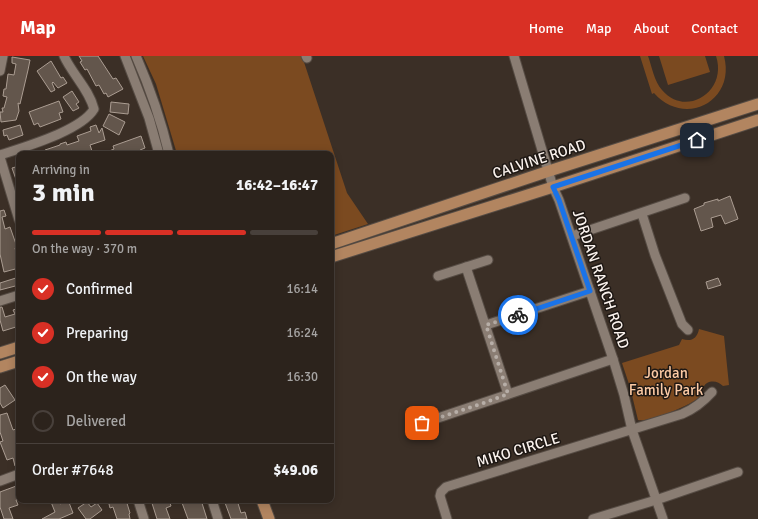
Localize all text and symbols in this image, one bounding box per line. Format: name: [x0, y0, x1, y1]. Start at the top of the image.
text: Map: [20, 16, 56, 40]
text: Home: [529, 20, 564, 37]
text: Map: [586, 20, 611, 37]
text: About: [633, 20, 669, 37]
text: Contact: [691, 20, 738, 37]
pin: [680, 123, 714, 157]
icon: home: [686, 129, 708, 151]
street label: CALVINE ROAD: [490, 135, 588, 183]
text: Arriving in: [32, 162, 90, 178]
text: 16:42–16:47: [236, 176, 318, 194]
text: 3 min: [32, 177, 95, 209]
street label: JORDAN RANCH ROAD: [569, 207, 633, 351]
text: On the way · 370 m: [32, 241, 137, 257]
icon: check: [32, 278, 54, 300]
text: Confirmed: [66, 280, 133, 298]
text: 16:14: [286, 281, 318, 297]
courier: [498, 295, 538, 335]
icon: bike: [507, 304, 529, 326]
icon: check: [32, 322, 54, 344]
text: Preparing: [66, 324, 129, 342]
text: 16:24: [286, 325, 318, 341]
park label: Jordan Family Park: [629, 364, 704, 399]
icon: check: [32, 366, 54, 388]
text: On the way: [66, 368, 137, 386]
text: 16:30: [286, 369, 318, 385]
pin: [405, 406, 439, 440]
text: Delivered: [66, 412, 126, 430]
icon: bag: [411, 412, 433, 434]
street label: MIKO CIRCLE: [474, 429, 562, 471]
text: Order #7648: [32, 461, 114, 479]
text: $49.06: [273, 461, 318, 479]

